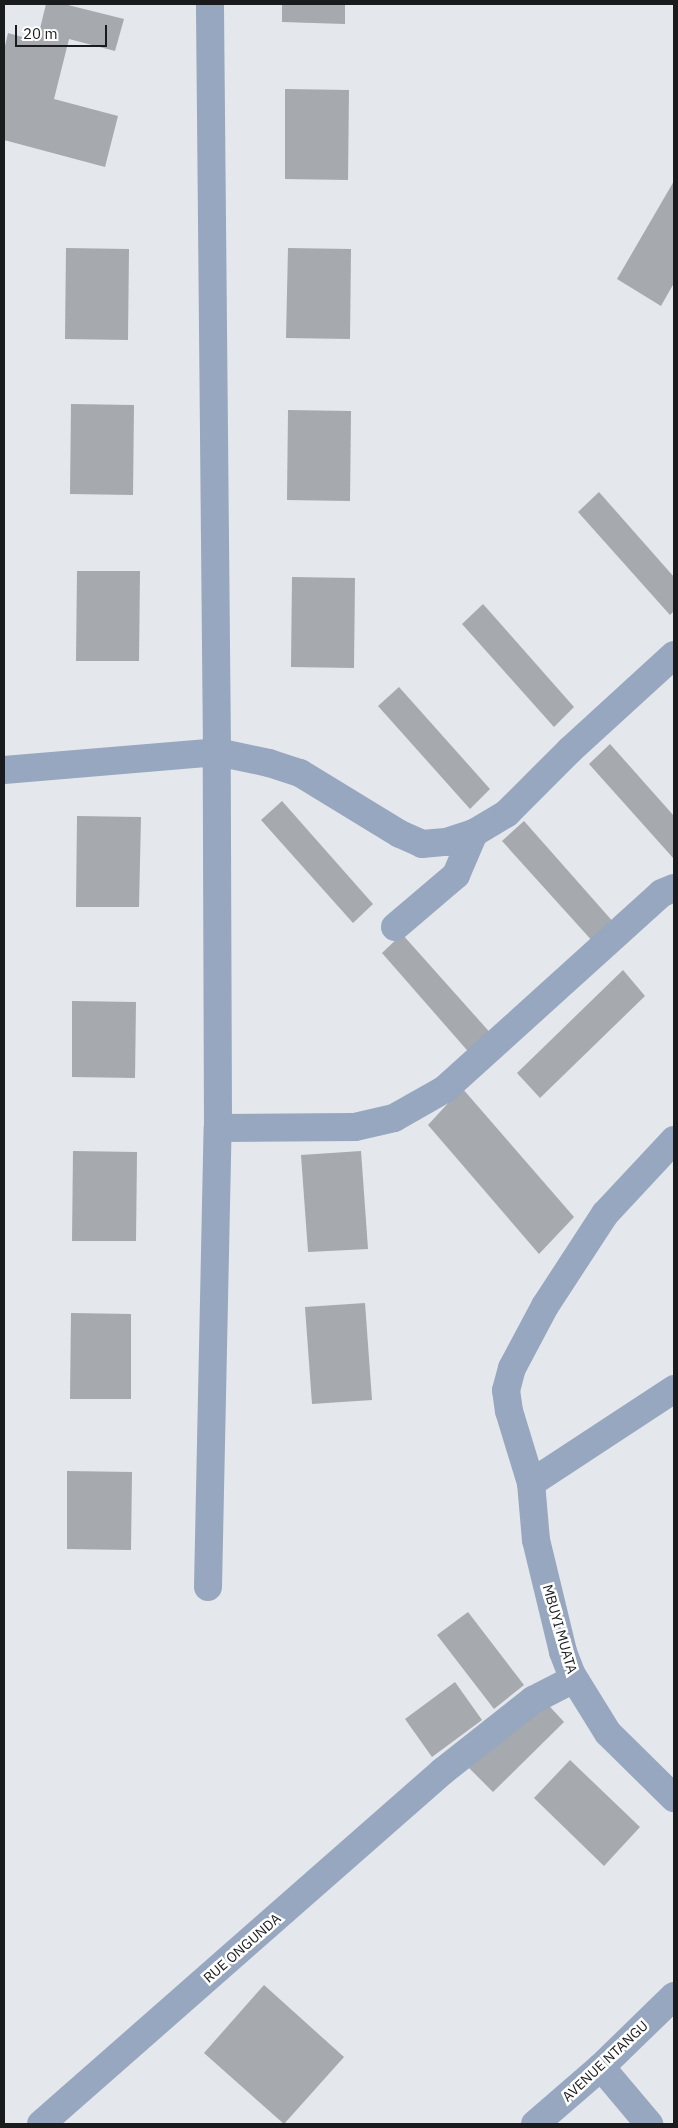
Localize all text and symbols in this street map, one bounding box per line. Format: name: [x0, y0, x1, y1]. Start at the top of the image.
scale bar: [18, 15, 110, 47]
text: 20 m: [23, 24, 58, 43]
street label: MBUYI MUATA: [539, 1582, 581, 1676]
street label: RUE ONGUNDA: [200, 1910, 284, 1986]
street label: AVENUE NTANGU: [559, 2017, 651, 2105]

